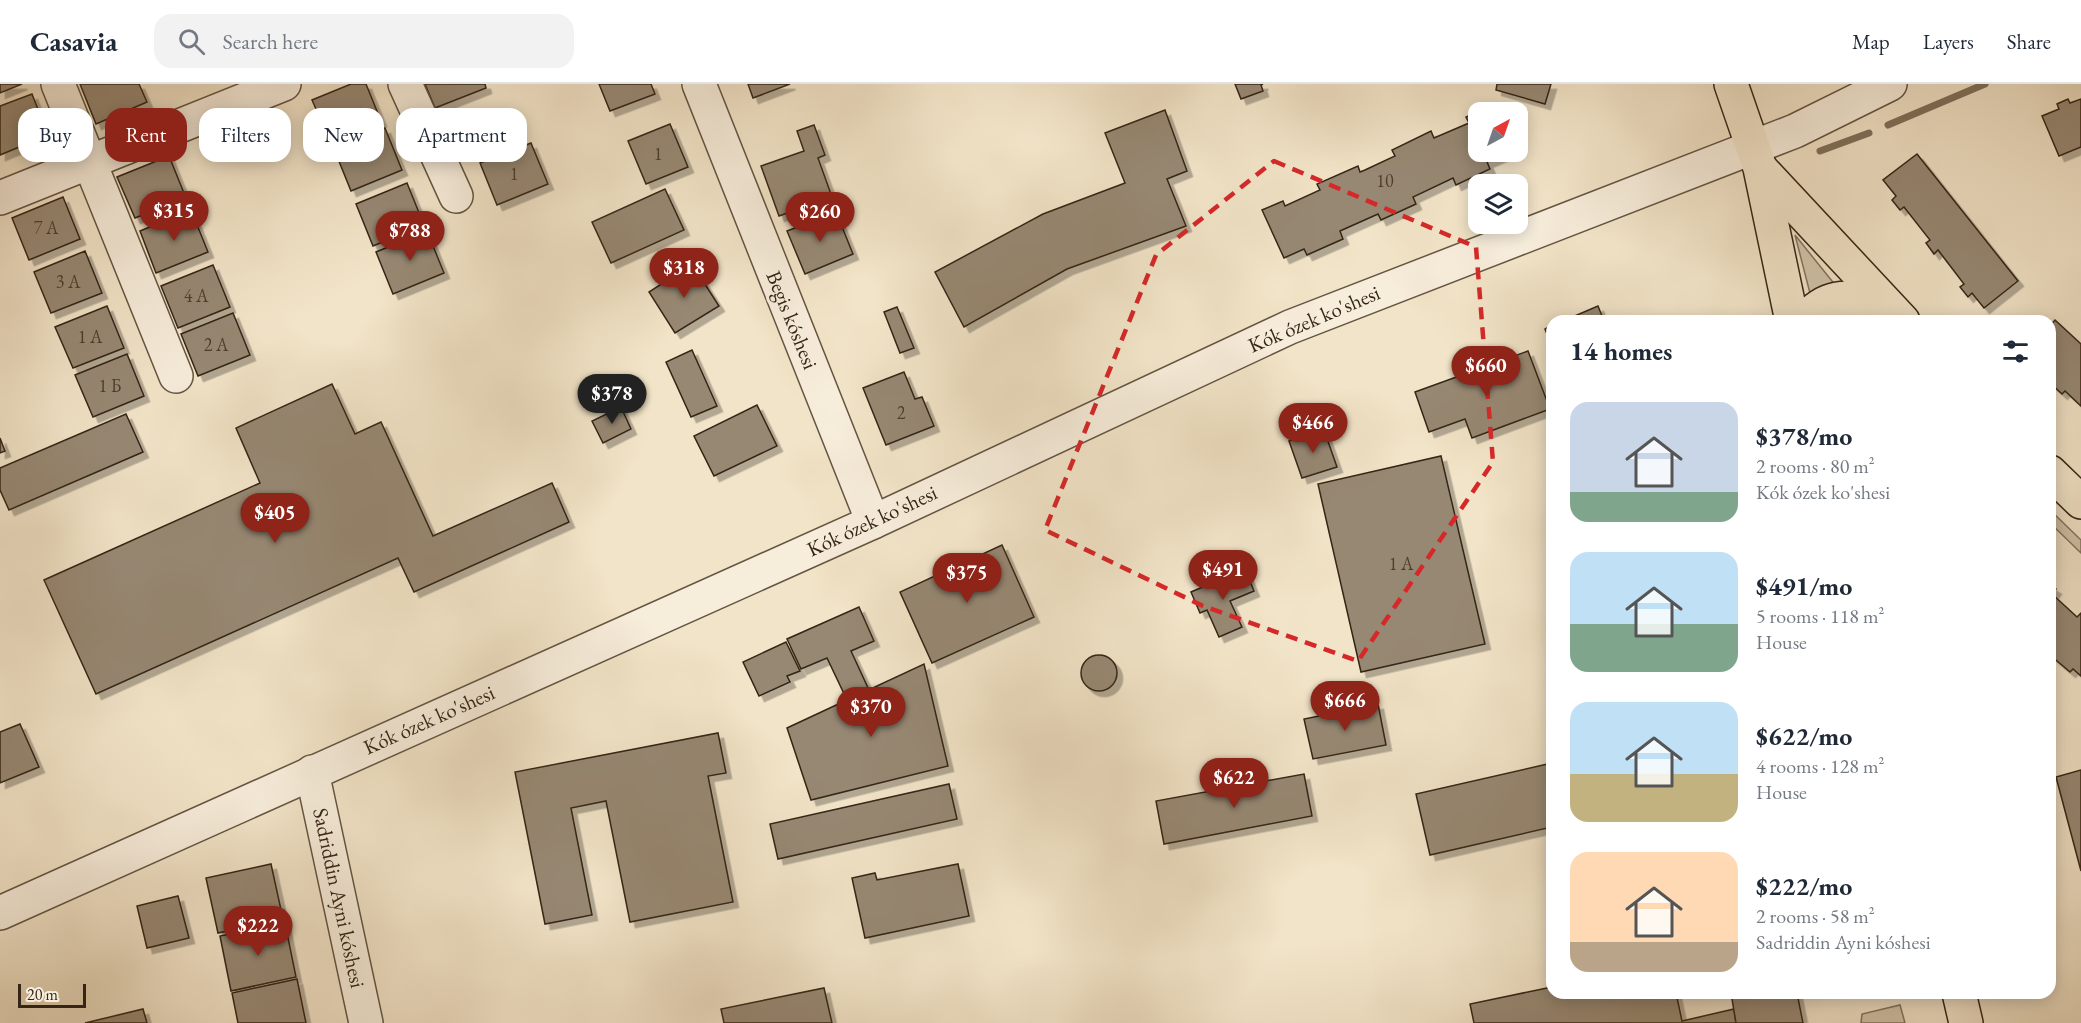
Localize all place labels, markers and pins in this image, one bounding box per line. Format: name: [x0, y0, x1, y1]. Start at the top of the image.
pin: $315: [138, 191, 210, 242]
pin: $260: [784, 192, 856, 243]
pin: $788: [374, 211, 446, 262]
pin: $318: [648, 248, 720, 299]
pin: $660: [1450, 346, 1522, 397]
pin: $378: [576, 374, 648, 425]
pin: $466: [1277, 403, 1349, 454]
pin: $405: [239, 493, 311, 544]
pin: $491: [1187, 550, 1259, 601]
pin: $375: [931, 553, 1003, 604]
pin: $666: [1309, 681, 1381, 732]
pin: $370: [835, 687, 907, 738]
pin: $622: [1198, 758, 1270, 809]
pin: $222: [222, 906, 294, 957]

